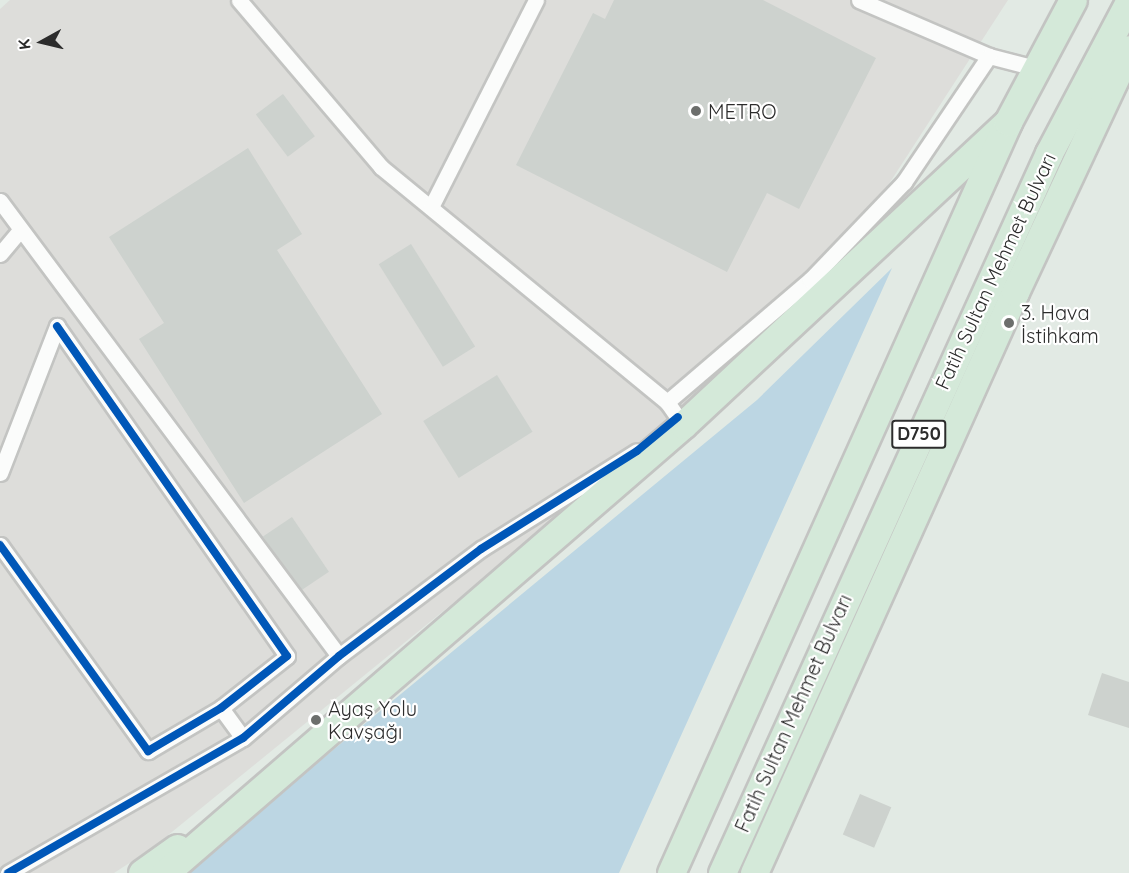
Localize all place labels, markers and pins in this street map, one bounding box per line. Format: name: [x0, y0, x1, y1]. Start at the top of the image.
place label: METRO: [708, 99, 776, 123]
marker: METRO: [689, 104, 703, 118]
place label: 3. Hava İstihkam: [1021, 300, 1099, 347]
marker: 3. Hava İstihkam: [1002, 316, 1016, 330]
place label: Ayaş Yolu Kavşağı: [328, 696, 417, 743]
marker: Ayaş Yolu Kavşağı: [309, 713, 323, 727]

